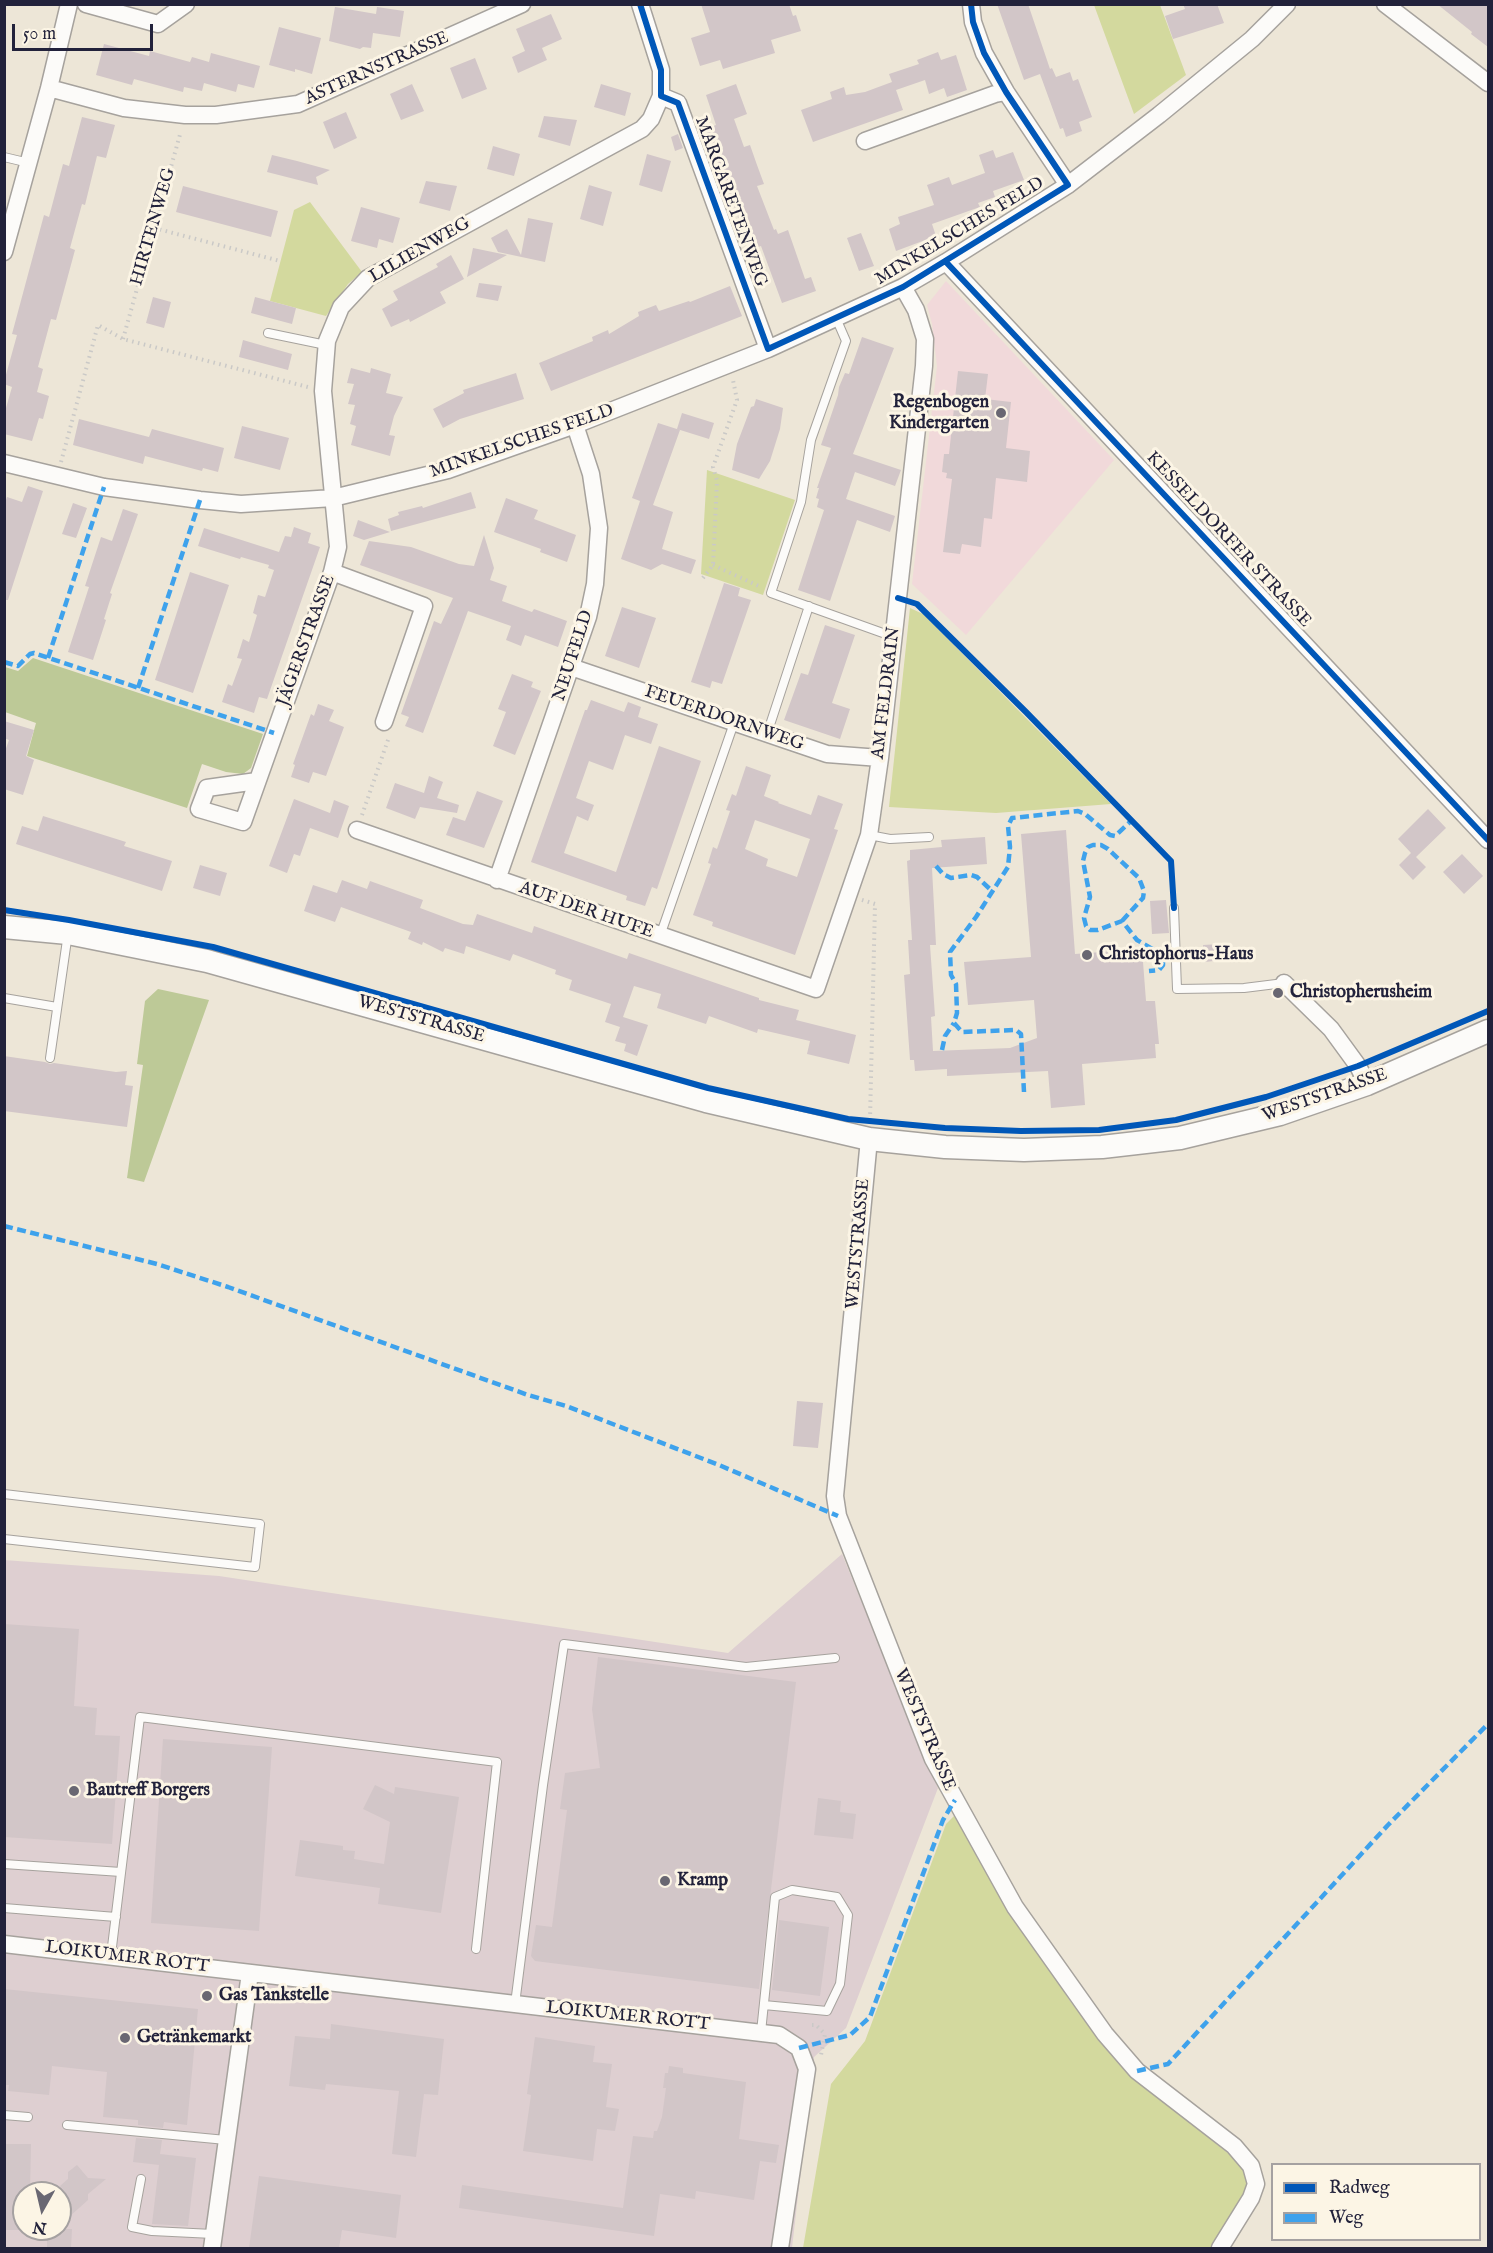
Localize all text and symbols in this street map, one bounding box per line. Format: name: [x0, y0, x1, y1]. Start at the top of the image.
scale bar: [15, 12, 156, 50]
text: 50 m: [23, 23, 56, 46]
street label: ASTERNSTRASSE: [302, 28, 452, 110]
street label: MARGARETENWEG: [689, 114, 771, 290]
street label: HIRTENWEG: [127, 166, 181, 288]
street label: MINKELSCHES FELD: [872, 173, 1048, 291]
street label: LILIENWEG: [366, 213, 474, 289]
place label: Regenbogen Kindergarten: [889, 392, 989, 434]
street label: MINKELSCHES FELD: [427, 400, 617, 484]
marker: Regenbogen Kindergarten: [994, 406, 1008, 420]
street label: KESSELDORFER STRASSE: [1141, 448, 1315, 632]
street label: JÄGERSTRASSE: [273, 572, 341, 710]
street label: NEUFELD: [549, 608, 599, 704]
street label: AM FELDRAIN: [868, 626, 906, 760]
street label: FEUERDORNWEG: [641, 682, 807, 756]
street label: AUF DER HUFE: [516, 878, 656, 944]
place label: Christophorus-Haus: [1099, 944, 1253, 966]
marker: Christophorus-Haus: [1080, 948, 1094, 962]
place label: Christopherusheim: [1290, 982, 1432, 1004]
marker: Christopherusheim: [1271, 986, 1285, 1000]
street label: WESTSTRASSE: [355, 992, 487, 1048]
street label: WESTSTRASSE: [1260, 1064, 1390, 1128]
street label: WESTSTRASSE: [843, 1178, 875, 1310]
street label: WESTSTRASSE: [888, 1665, 960, 1795]
place label: Bautreff Borgers: [86, 1780, 210, 1802]
marker: Bautreff Borgers: [67, 1784, 81, 1798]
place label: Kramp: [677, 1870, 728, 1892]
marker: Kramp: [658, 1874, 672, 1888]
street label: LOIKUMER ROTT: [44, 1937, 210, 1979]
place label: Gas Tankstelle: [219, 1985, 329, 2007]
marker: Gas Tankstelle: [200, 1989, 214, 2003]
street label: LOIKUMER ROTT: [545, 1998, 711, 2036]
place label: Getränkemarkt: [137, 2027, 252, 2049]
marker: Getränkemarkt: [118, 2031, 132, 2045]
legend: [1271, 2163, 1481, 2241]
text: Radweg: [1329, 2177, 1390, 2200]
north arrow: [12, 2181, 72, 2241]
text: Weg: [1329, 2207, 1363, 2230]
text: N: [32, 2216, 48, 2238]

